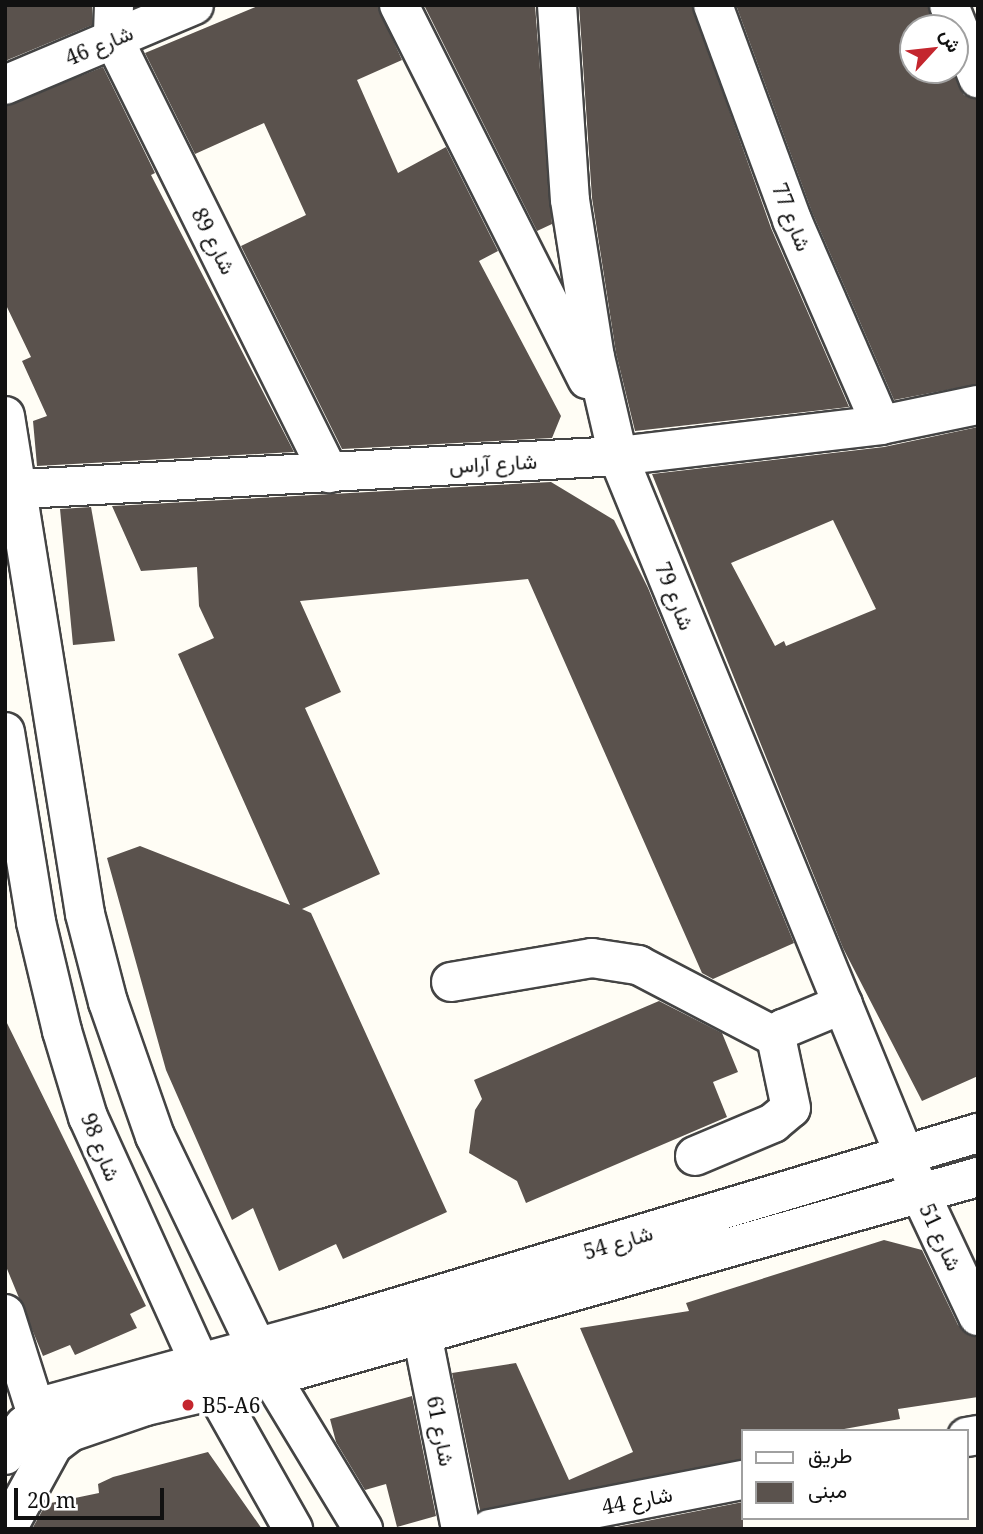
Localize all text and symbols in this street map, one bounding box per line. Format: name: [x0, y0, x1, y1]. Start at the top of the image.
north arrow: [899, 14, 969, 84]
street label: شارع 46: [61, 19, 137, 71]
text: ش: [934, 24, 968, 56]
street label: شارع 77: [767, 179, 817, 255]
street label: شارع 89: [187, 204, 241, 278]
street label: شارع آراس: [448, 448, 538, 478]
street label: شارع 79: [650, 558, 700, 634]
street label: شارع 98: [76, 1109, 126, 1185]
street label: شارع 51: [915, 1199, 967, 1275]
street label: شارع 54: [580, 1220, 656, 1264]
place label: B5-A6: [202, 1392, 261, 1418]
street label: شارع 61: [422, 1394, 460, 1468]
marker: B5-A6: [180, 1397, 196, 1413]
legend: [741, 1429, 969, 1520]
text: طريق: [808, 1441, 853, 1469]
scale bar: [18, 1474, 168, 1518]
text: مبنى: [808, 1476, 847, 1504]
street label: شارع 44: [600, 1481, 674, 1519]
text: 20 m: [27, 1486, 76, 1514]

